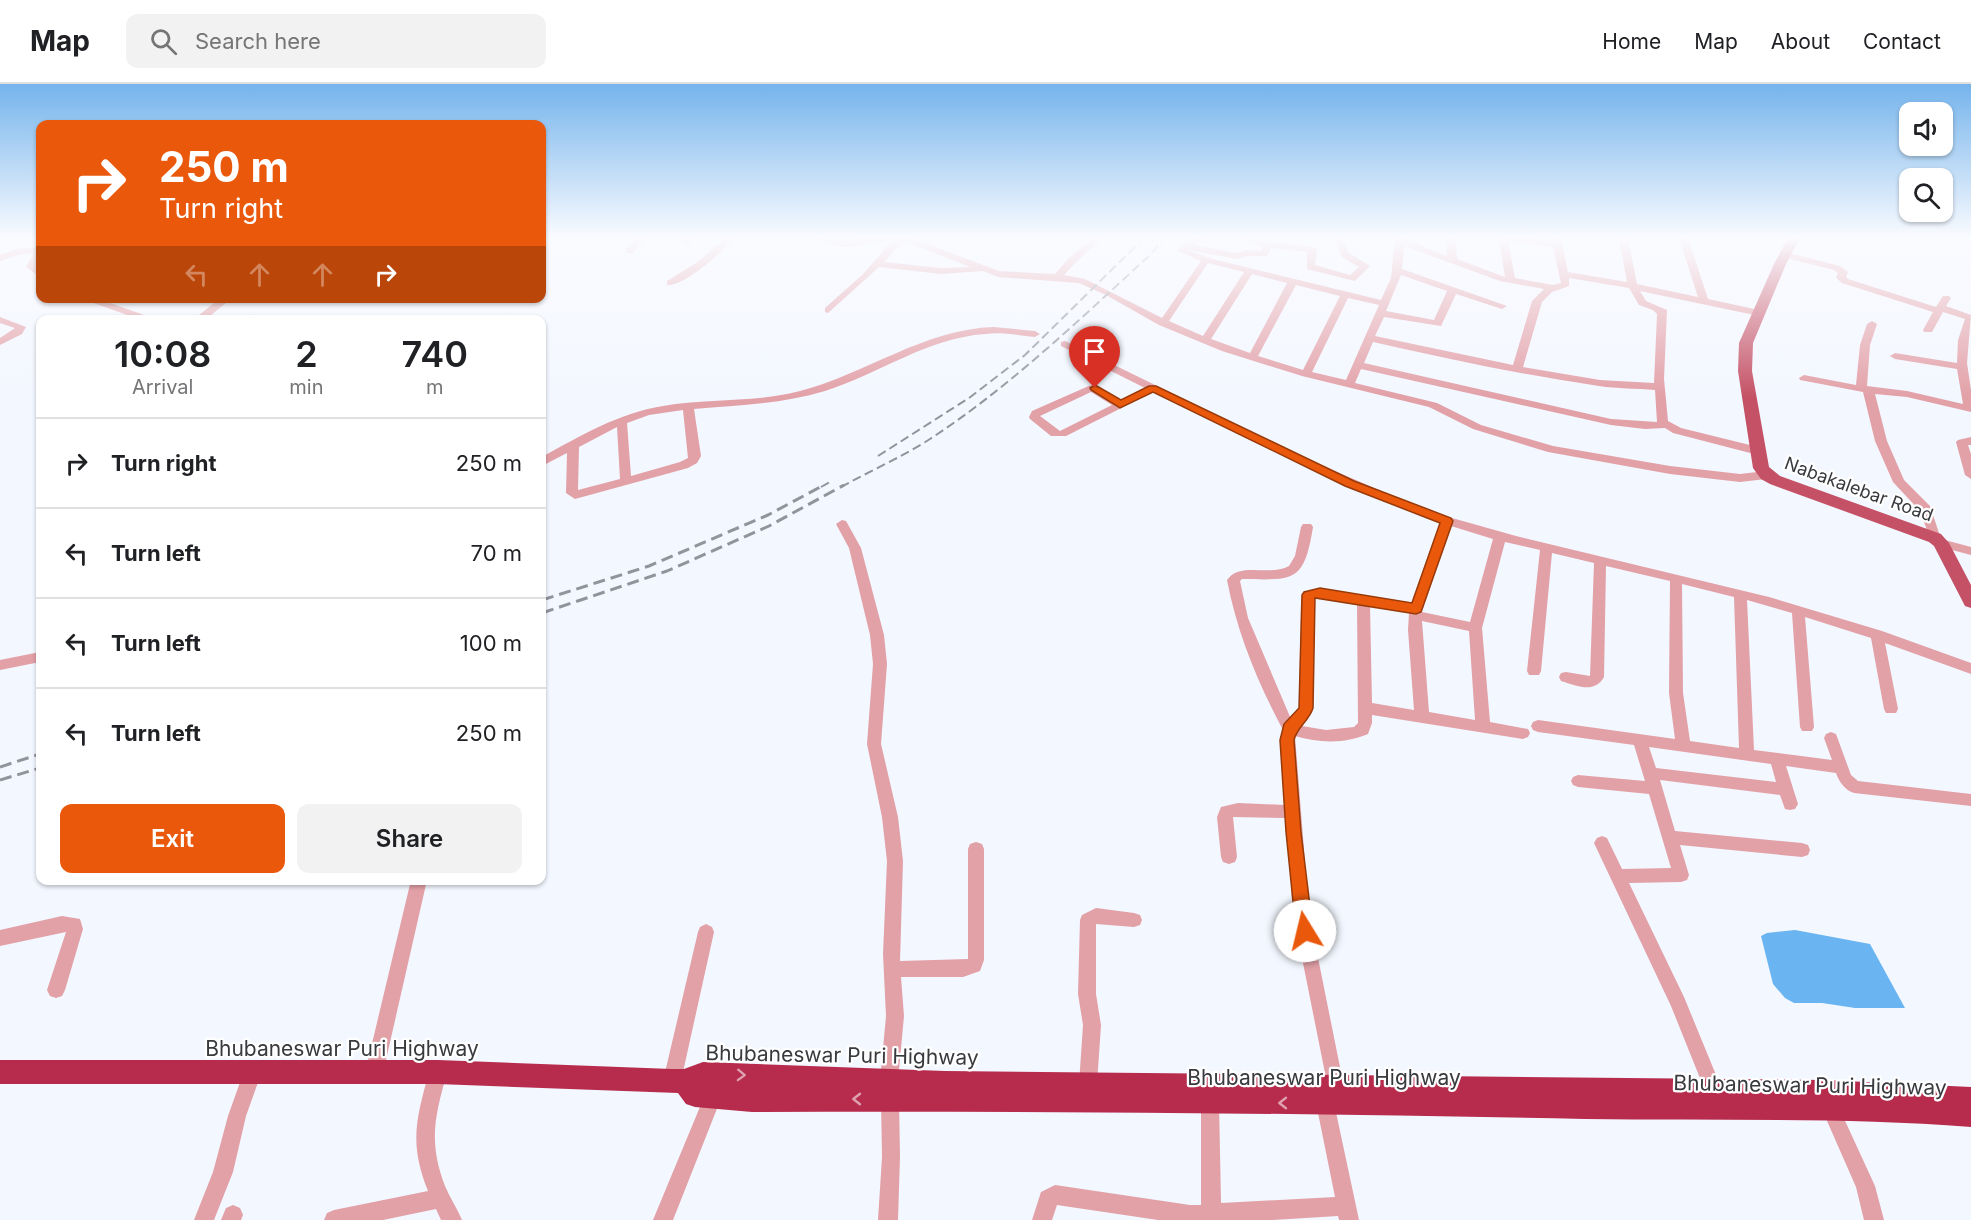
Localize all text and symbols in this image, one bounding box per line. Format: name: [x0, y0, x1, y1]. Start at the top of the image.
search box: [126, 14, 546, 68]
text: Map: [30, 24, 90, 58]
icon: search: [147, 25, 180, 58]
text: Search here: [195, 28, 321, 54]
text: Home: [1602, 29, 1661, 54]
text: Map: [1694, 29, 1738, 54]
text: About: [1771, 29, 1830, 54]
text: Contact: [1863, 29, 1941, 54]
map controls: [1899, 102, 1953, 222]
button: sound: [1899, 102, 1953, 156]
text: 250 m: [159, 141, 289, 192]
icon: right: [60, 144, 138, 222]
button: search: [1899, 168, 1953, 222]
text: Turn right: [159, 192, 283, 225]
icon: left: [180, 258, 213, 291]
icon: ahead: [243, 258, 276, 291]
icon: ahead: [306, 258, 339, 291]
icon: right: [369, 258, 402, 291]
pin: [1069, 326, 1120, 388]
text: 10:08: [114, 332, 211, 376]
text: 2: [295, 332, 318, 376]
text: 740: [402, 332, 468, 376]
icon: arrive: [1078, 335, 1111, 368]
text: Arrival: [132, 375, 193, 399]
text: min: [289, 375, 324, 399]
text: m: [426, 375, 444, 399]
icon: right: [60, 447, 93, 480]
text: Turn right: [111, 450, 217, 476]
text: 250 m: [456, 450, 522, 476]
street label: Nabakalebar Road: [1782, 452, 1936, 526]
icon: left: [60, 537, 93, 570]
text: Turn left: [111, 540, 201, 566]
text: 70 m: [471, 540, 522, 566]
icon: left: [60, 627, 93, 660]
text: Turn left: [111, 630, 201, 656]
text: 100 m: [460, 630, 522, 656]
icon: left: [60, 717, 93, 750]
text: Turn left: [111, 720, 201, 746]
text: 250 m: [456, 720, 522, 746]
button: Exit: [60, 804, 285, 873]
button: Share: [297, 804, 522, 873]
position arrow: [1273, 899, 1337, 963]
street label: Bhubaneswar Puri Highway: [205, 1036, 479, 1061]
street label: Bhubaneswar Puri Highway: [705, 1040, 979, 1070]
street label: Bhubaneswar Puri Highway: [1187, 1065, 1461, 1090]
one-way arrow: [737, 1069, 746, 1081]
street label: Bhubaneswar Puri Highway: [1673, 1070, 1947, 1100]
one-way arrow: [852, 1093, 861, 1105]
one-way arrow: [1278, 1097, 1287, 1109]

